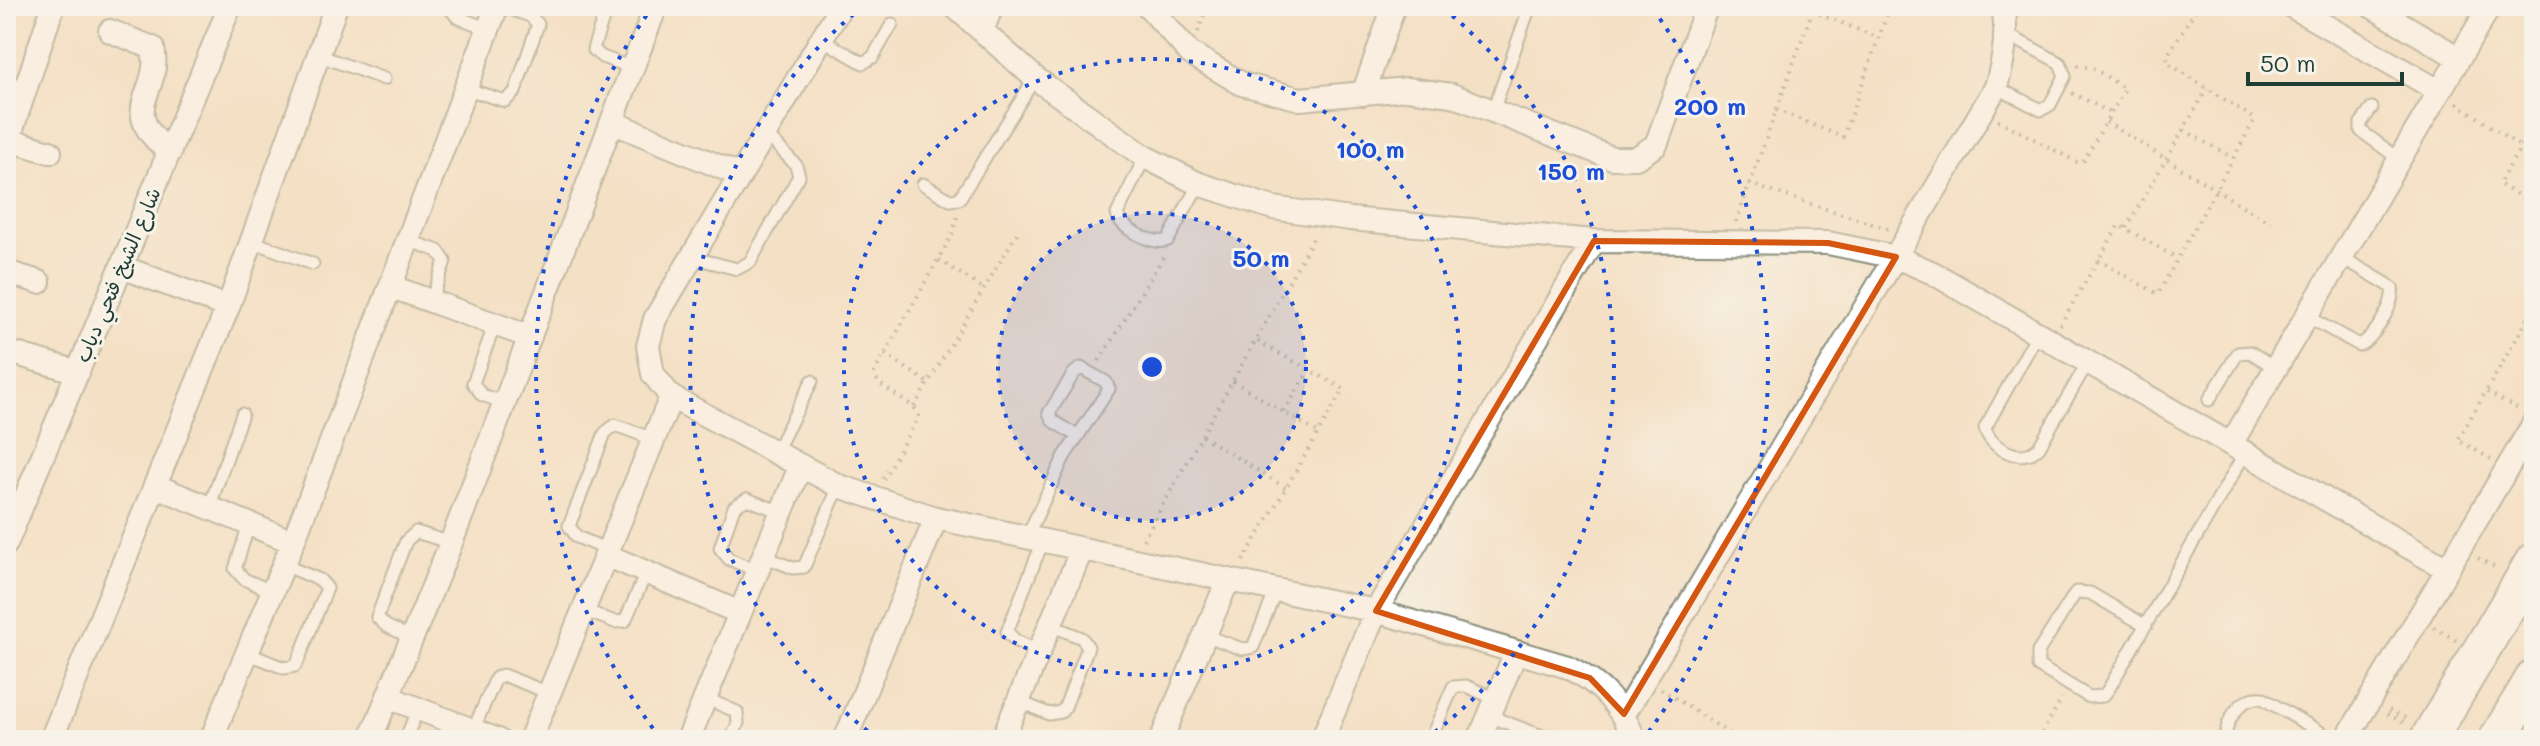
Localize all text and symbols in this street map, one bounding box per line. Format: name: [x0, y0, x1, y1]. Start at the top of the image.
scale bar: [2248, 36, 2402, 86]
text: 50 m: [2260, 47, 2316, 78]
text: 200 m: [1674, 90, 1746, 121]
text: 100 m: [1335, 133, 1405, 164]
text: 150 m: [1537, 155, 1605, 186]
street label: شارع الشيخ فتحي دياب: [68, 183, 171, 368]
text: 50 m: [1232, 242, 1290, 273]
centre of rings: [1138, 353, 1166, 381]

